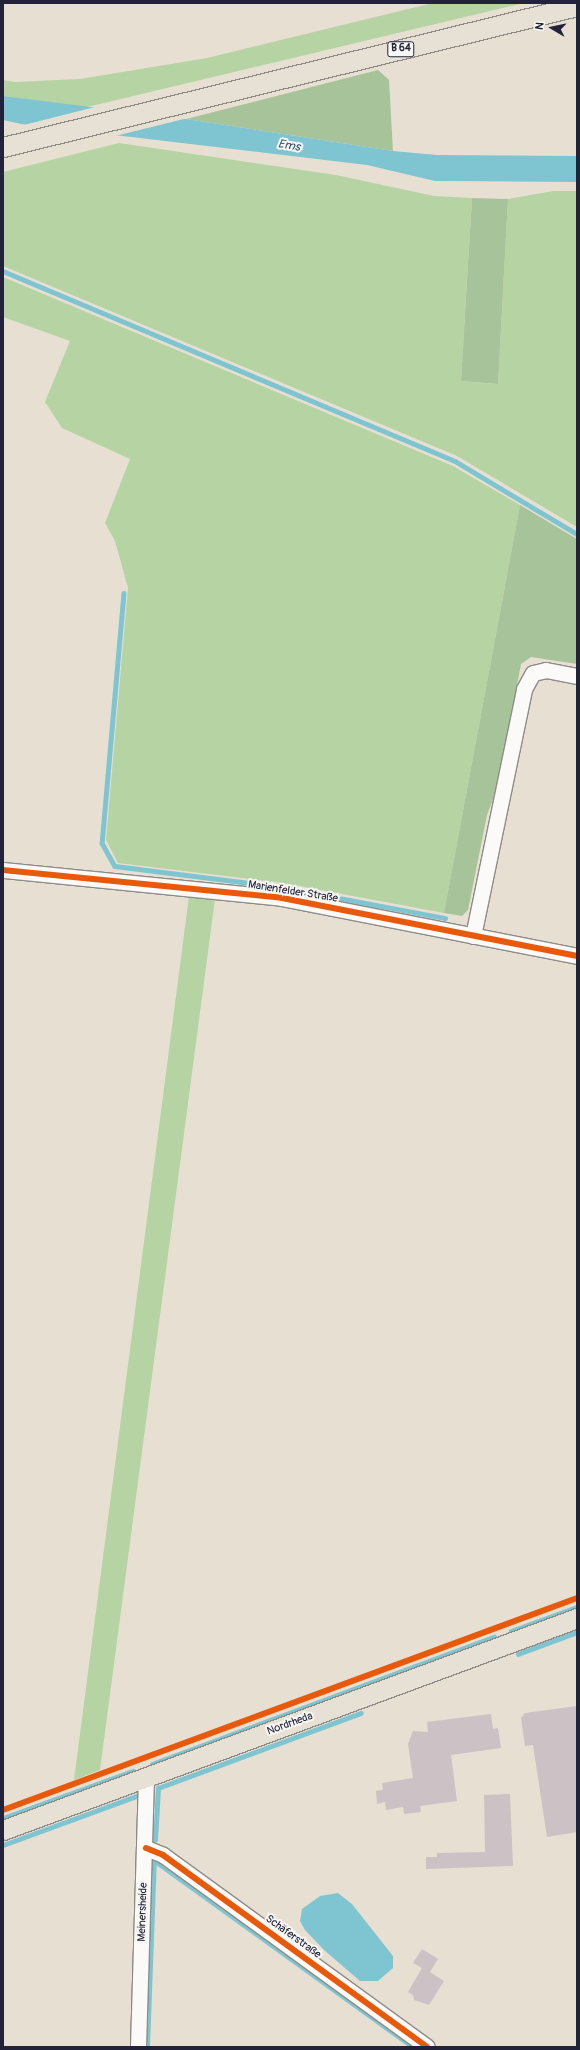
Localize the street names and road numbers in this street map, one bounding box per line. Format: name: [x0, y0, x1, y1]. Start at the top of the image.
road number: B 64: [387, 41, 415, 57]
street label: Marienfelder Straße: [247, 878, 339, 906]
street label: Nordrheda: [265, 1710, 315, 1738]
street label: Meinersheide: [135, 1882, 151, 1942]
street label: Schäferstraße: [263, 1912, 323, 1962]

